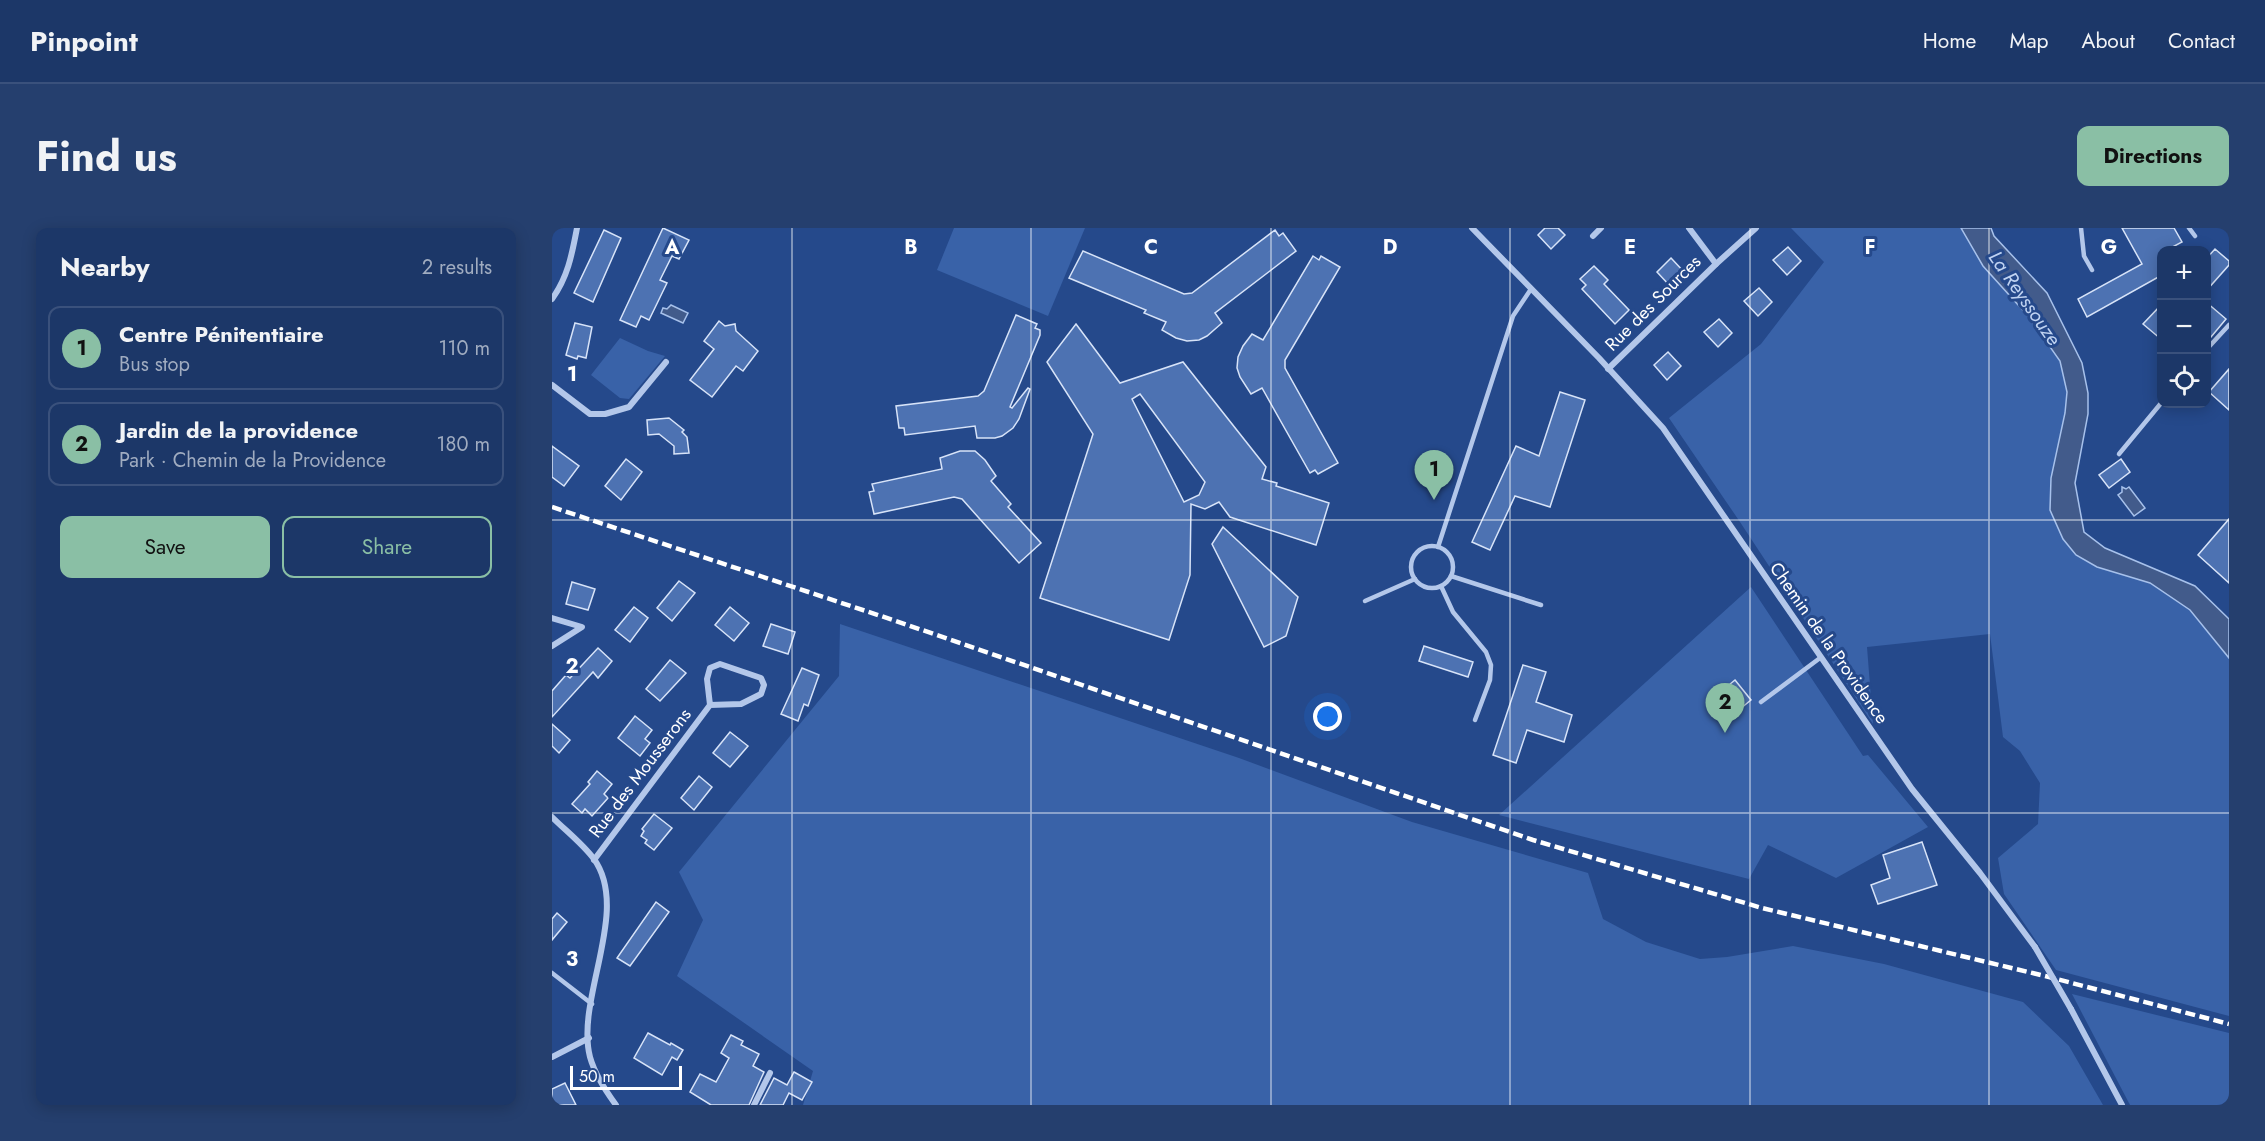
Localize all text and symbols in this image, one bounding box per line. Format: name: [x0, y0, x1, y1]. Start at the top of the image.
text: Pinpoint: [30, 21, 138, 62]
text: Home: [1923, 26, 1976, 56]
text: Map: [2009, 26, 2049, 56]
text: About: [2082, 26, 2135, 56]
text: Contact: [2168, 26, 2235, 56]
text: Find us: [36, 126, 177, 187]
button: Directions: [2077, 126, 2229, 186]
text: A: [664, 233, 680, 262]
text: B: [904, 233, 918, 262]
text: C: [1144, 233, 1158, 262]
text: D: [1383, 233, 1397, 262]
text: E: [1624, 233, 1636, 262]
text: F: [1864, 233, 1876, 262]
text: G: [2101, 233, 2117, 262]
water label: La Reyssouze: [1981, 245, 2068, 352]
map controls: [2157, 246, 2211, 408]
button: +: [2157, 246, 2211, 300]
text: Nearby: [60, 248, 149, 286]
street label: Rue des Sources: [1599, 249, 1707, 357]
text: 2 results: [422, 253, 492, 282]
button: −: [2157, 300, 2211, 354]
text: Centre Pénitentiaire: [119, 318, 324, 350]
text: 1: [76, 334, 87, 363]
text: 110 m: [438, 334, 490, 363]
text: Bus stop: [119, 350, 190, 379]
button: locate: [2157, 354, 2211, 408]
text: 1: [567, 360, 577, 389]
text: Jardin de la providence: [119, 414, 358, 446]
text: 2: [75, 430, 88, 459]
text: 180 m: [436, 430, 490, 459]
text: Park · Chemin de la Providence: [119, 446, 386, 475]
pin: 1: [1414, 450, 1454, 500]
button: Save: [60, 516, 270, 578]
button: Share: [282, 516, 492, 578]
street label: Chemin de la Providence: [1763, 557, 1895, 729]
text: 2: [565, 652, 579, 681]
pin: 2: [1706, 684, 1744, 733]
your location: [1313, 702, 1342, 731]
street label: Rue des Mousserons: [583, 703, 697, 843]
text: 3: [566, 945, 578, 974]
scale bar: [570, 1063, 682, 1090]
text: 50 m: [579, 1065, 615, 1088]

